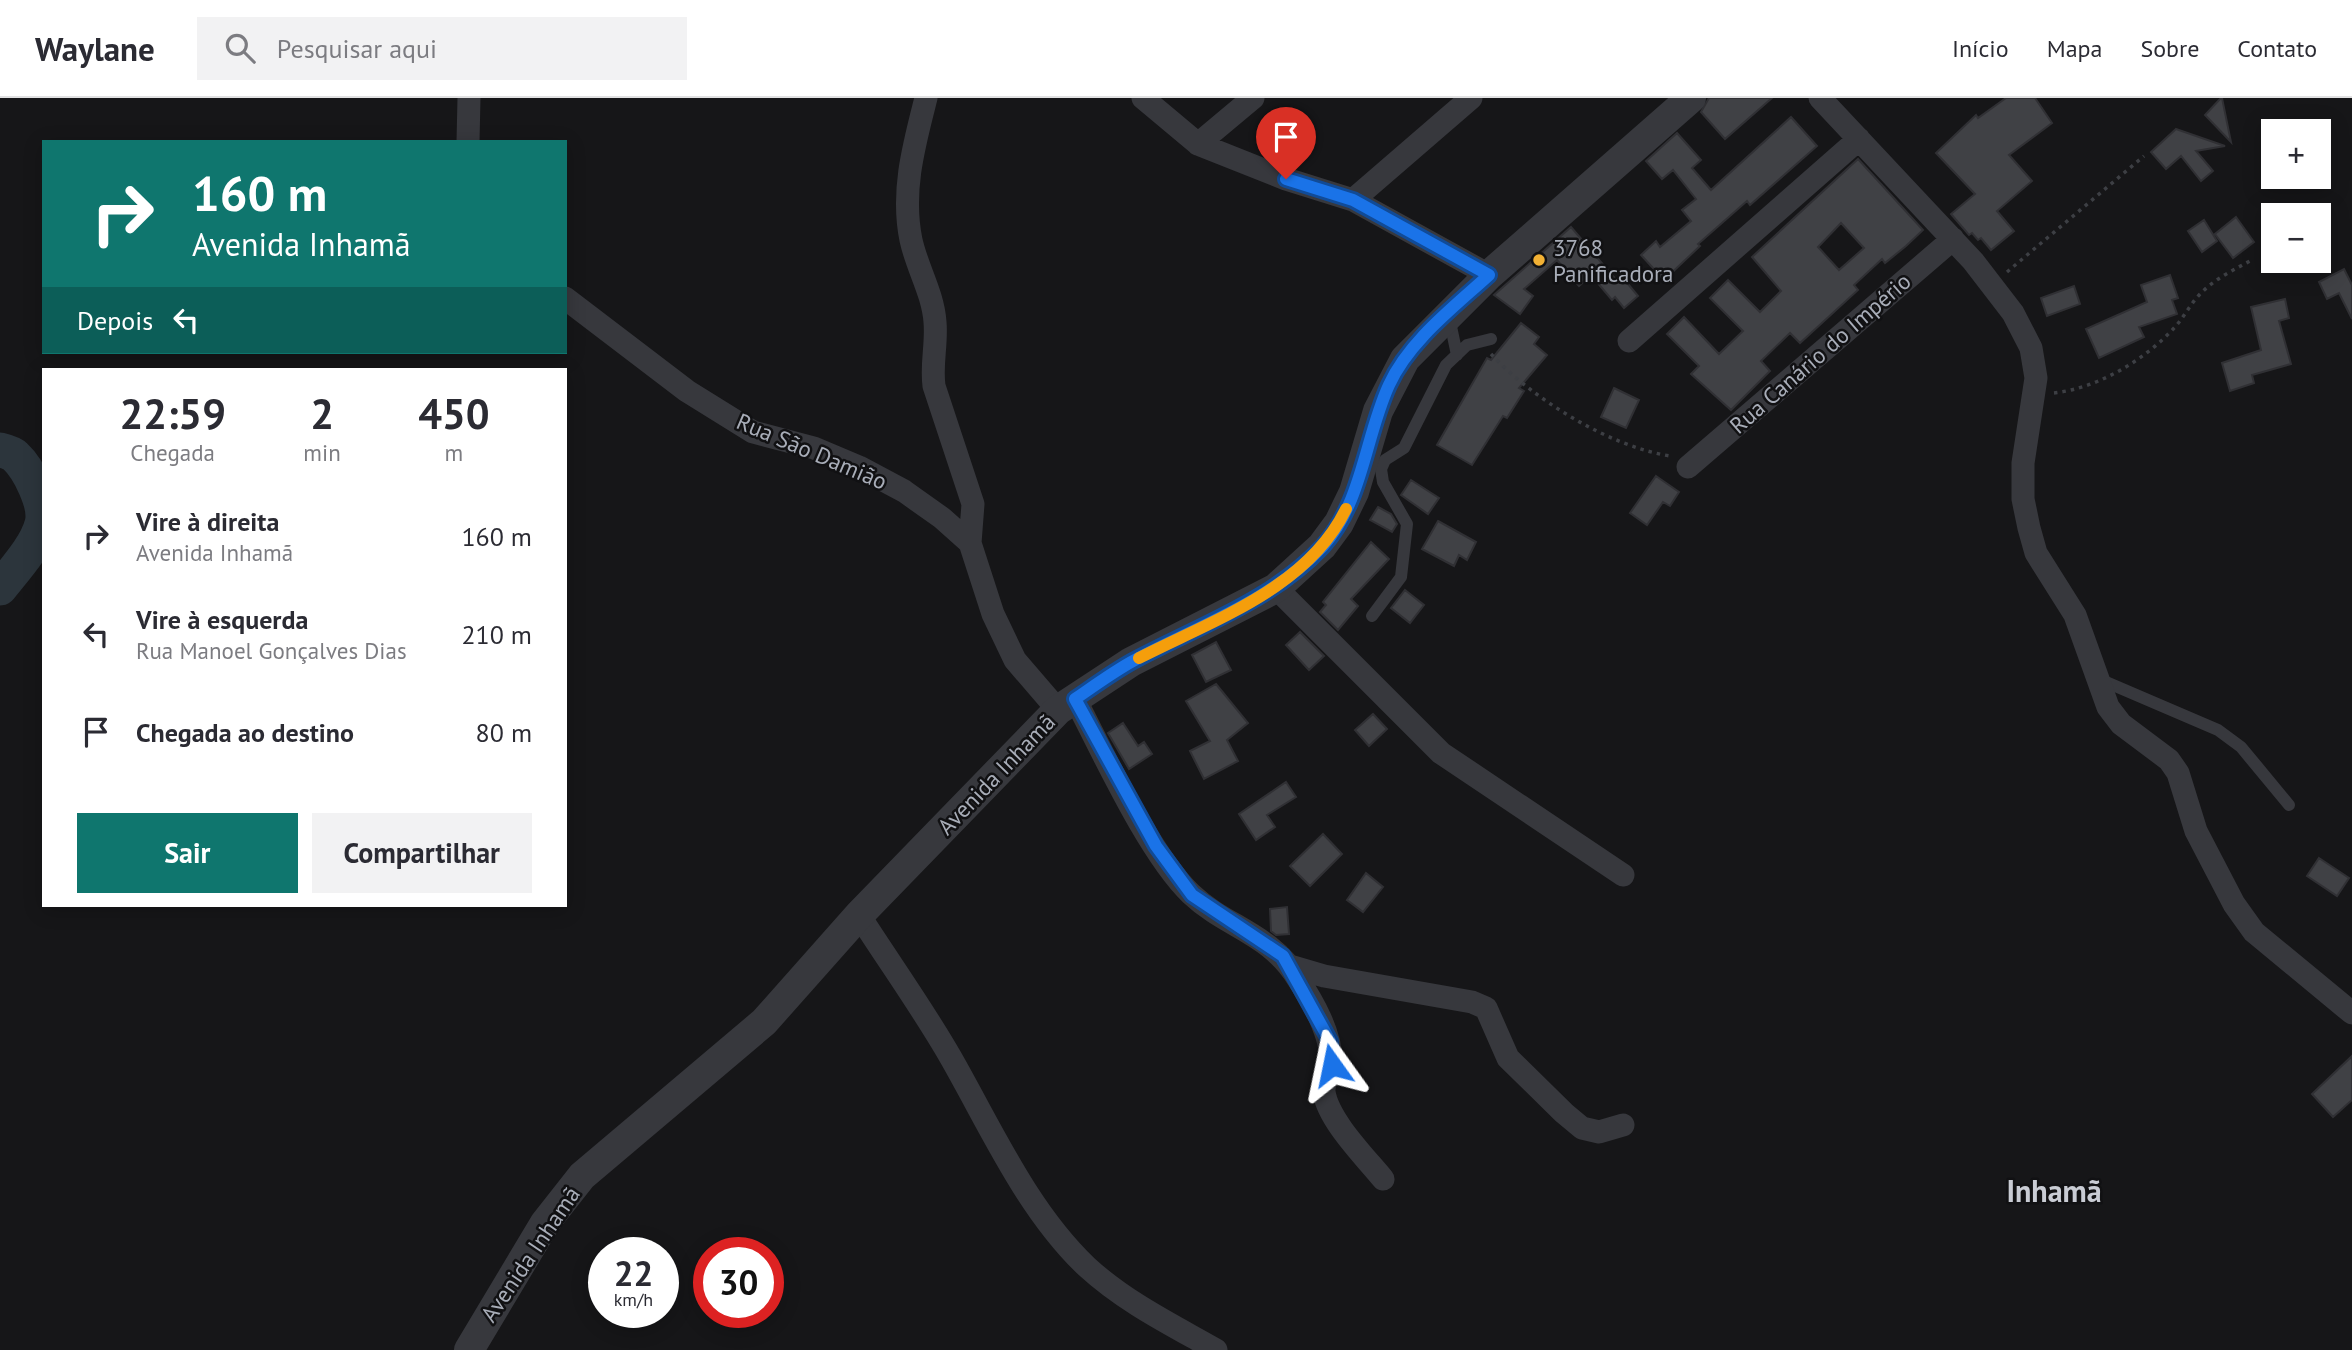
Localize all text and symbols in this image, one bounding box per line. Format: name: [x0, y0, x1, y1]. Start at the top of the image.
search box: [197, 17, 687, 80]
text: Waylane: [35, 27, 155, 70]
icon: search: [221, 29, 259, 67]
text: Pesquisar aqui: [277, 32, 437, 65]
text: Início: [1952, 33, 2009, 64]
text: Mapa: [2047, 33, 2102, 64]
text: Sobre: [2140, 33, 2199, 64]
text: Contato: [2237, 33, 2317, 64]
pin: [1256, 107, 1316, 179]
icon: arrive: [1267, 118, 1305, 156]
map controls: [2261, 119, 2331, 273]
button: +: [2261, 119, 2331, 189]
text: 160 m: [192, 161, 327, 225]
icon: right: [77, 168, 168, 259]
button: −: [2261, 203, 2331, 273]
text: Avenida Inhamã: [192, 223, 411, 265]
place label: 3768 Panificadora: [1553, 233, 1673, 288]
marker: 3768 Panificadora: [1531, 252, 1547, 268]
street label: Rua Canário do Império: [1723, 266, 1917, 440]
icon: left: [167, 301, 205, 339]
text: Depois: [77, 304, 153, 337]
text: 22:59: [119, 386, 226, 441]
text: 2: [310, 386, 334, 441]
text: 450: [418, 386, 490, 441]
street label: Rua São Damião: [732, 406, 892, 496]
text: Chegada: [130, 438, 215, 467]
text: min: [303, 438, 341, 467]
text: m: [445, 438, 463, 467]
text: Vire à direita: [136, 505, 279, 538]
icon: right: [77, 517, 115, 555]
text: 160 m: [461, 520, 532, 553]
text: Avenida Inhamã: [136, 538, 293, 567]
text: Vire à esquerda: [136, 603, 308, 636]
icon: left: [77, 615, 115, 653]
text: 210 m: [461, 618, 532, 651]
text: Rua Manoel Gonçalves Dias: [136, 636, 407, 665]
street label: Avenida Inhamã: [931, 707, 1061, 841]
icon: arrive: [77, 713, 115, 751]
text: Chegada ao destino: [136, 716, 354, 749]
text: 80 m: [476, 716, 532, 749]
button: Sair: [77, 813, 298, 893]
button: Compartilhar: [312, 813, 532, 893]
position arrow: [1295, 1028, 1369, 1102]
district label: Inhamã: [2006, 1171, 2102, 1210]
street label: Avenida Inhamã: [474, 1181, 586, 1327]
speed limit sign: 30: [693, 1237, 784, 1328]
text: 22: [614, 1250, 653, 1296]
text: km/h: [614, 1288, 653, 1311]

